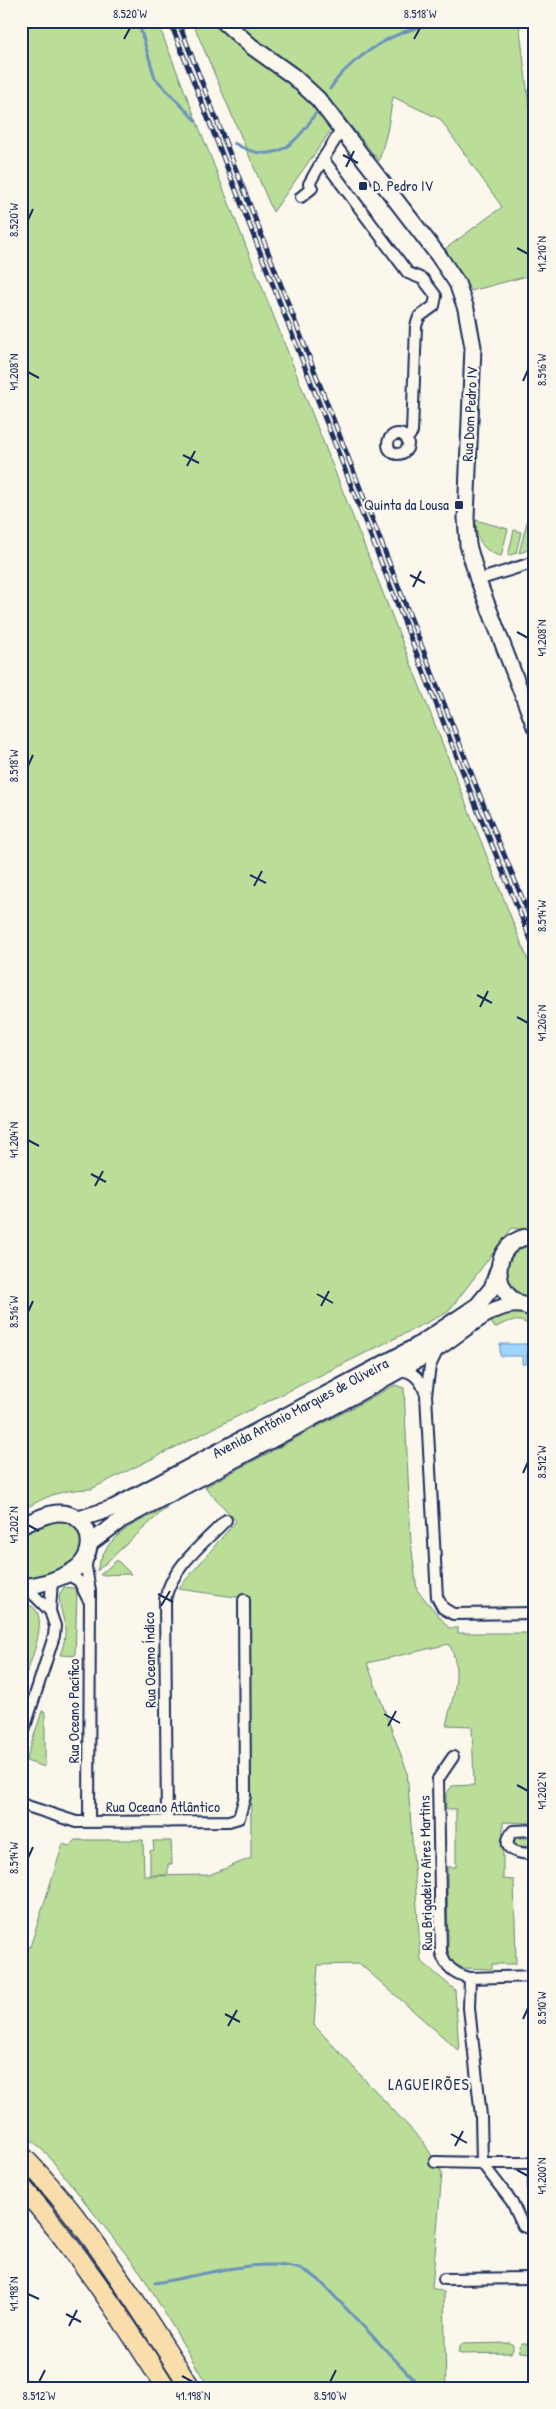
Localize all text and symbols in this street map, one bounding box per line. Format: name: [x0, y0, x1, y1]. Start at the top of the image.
text: 8.520°W: [113, 5, 148, 22]
text: 8.518°W: [404, 5, 437, 22]
place label: D. Pedro IV: [373, 175, 434, 196]
marker: D. Pedro IV: [357, 180, 369, 192]
text: 8.520°W: [5, 202, 22, 237]
text: 41.210°N: [533, 236, 550, 272]
text: 8.516°W: [533, 353, 550, 386]
text: 41.208°N: [5, 354, 22, 390]
street label: Rua Dom Pedro IV: [457, 365, 483, 462]
place label: Quinta da Lousa: [364, 494, 449, 515]
marker: Quinta da Lousa: [453, 499, 465, 511]
text: 41.208°N: [533, 620, 550, 656]
text: 8.518°W: [5, 749, 22, 782]
text: 8.514°W: [533, 899, 550, 932]
text: 41.206°N: [533, 1005, 550, 1041]
text: 41.204°N: [5, 1122, 22, 1158]
text: 8.516°W: [5, 1295, 22, 1328]
street label: Avenida António Marques de Oliveira: [208, 1352, 392, 1463]
text: 8.512°W: [533, 1445, 550, 1479]
text: 41.202°N: [5, 1506, 22, 1544]
street label: Rua Oceano Índico: [138, 1612, 161, 1708]
street label: Rua Oceano Pacífico: [63, 1659, 84, 1763]
text: 41.202°N: [533, 1772, 550, 1810]
street label: Rua Brigadeiro Aires Martins: [414, 1795, 437, 1951]
street label: Rua Oceano Atlântico: [106, 1796, 220, 1817]
text: 8.514°W: [5, 1841, 22, 1874]
text: 8.510°W: [533, 1991, 550, 2024]
district label: LAGUEIRÕES: [388, 2073, 470, 2095]
text: 41.200°N: [533, 2158, 550, 2194]
text: 41.198°N: [5, 2277, 22, 2311]
text: 8.512°W: [23, 2387, 56, 2404]
text: 41.198°N: [176, 2387, 210, 2404]
text: 8.510°W: [314, 2387, 347, 2404]

